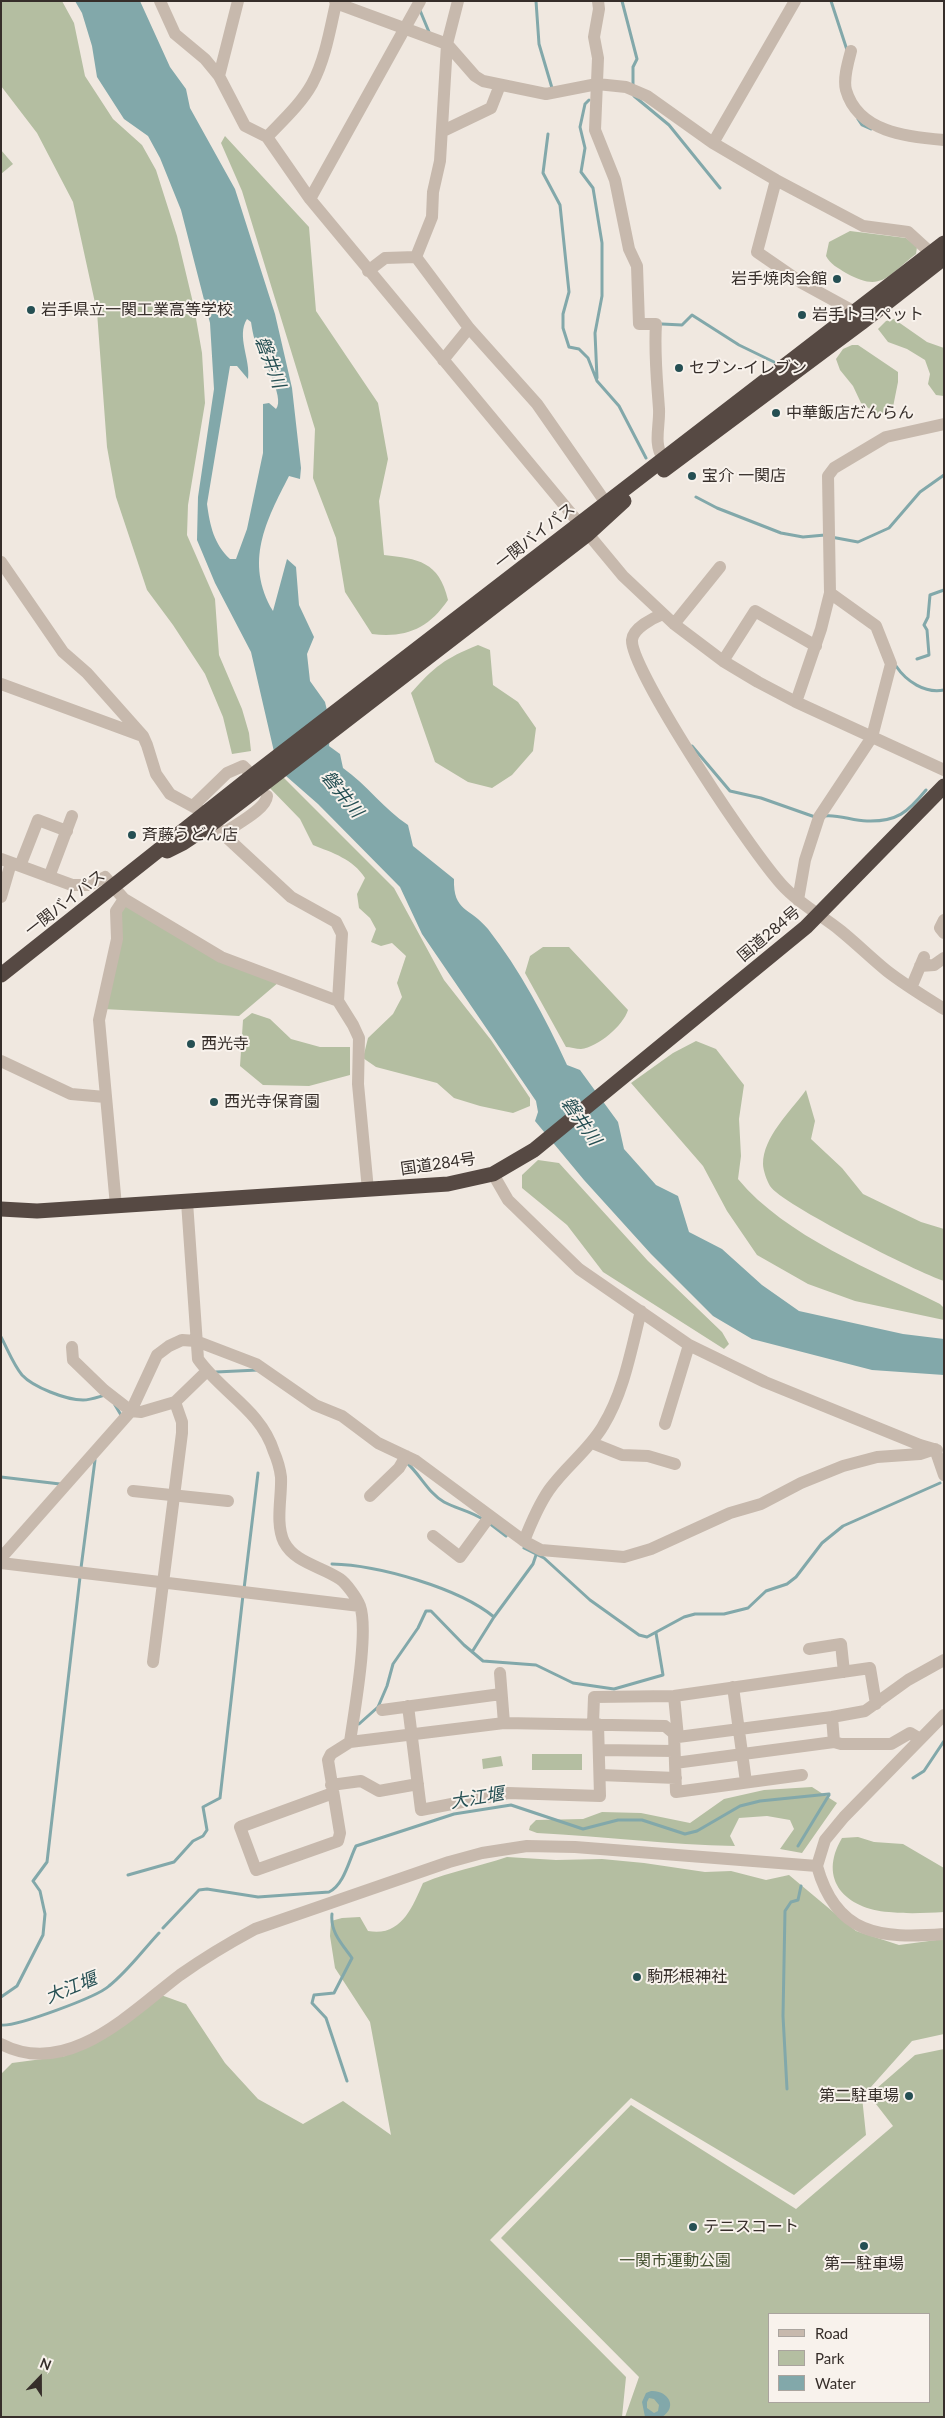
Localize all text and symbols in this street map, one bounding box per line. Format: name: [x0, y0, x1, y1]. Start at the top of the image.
place label: 岩手焼肉会館: [731, 269, 827, 289]
marker: 岩手焼肉会館: [831, 273, 843, 285]
place label: 岩手県立一関工業高等学校: [41, 300, 233, 320]
marker: 岩手県立一関工業高等学校: [25, 304, 37, 316]
place label: 岩手トヨペット: [812, 305, 924, 325]
marker: 岩手トヨペット: [796, 309, 808, 321]
water label: 磐井川: [250, 333, 290, 391]
place label: セブン-イレブン: [689, 358, 807, 378]
marker: セブン-イレブン: [673, 362, 685, 374]
place label: 中華飯店だんらん: [786, 403, 914, 423]
marker: 中華飯店だんらん: [770, 407, 782, 419]
place label: 宝介 一関店: [702, 466, 786, 486]
marker: 宝介 一関店: [686, 470, 698, 482]
street label: 一関バイパス: [491, 499, 579, 573]
water label: 磐井川: [317, 766, 367, 822]
place label: 斉藤うどん店: [142, 825, 238, 845]
marker: 斉藤うどん店: [126, 829, 138, 841]
street label: 一関バイパス: [21, 866, 109, 940]
street label: 国道284号: [734, 902, 804, 966]
place label: 西光寺: [201, 1034, 249, 1054]
marker: 西光寺: [185, 1038, 197, 1050]
place label: 西光寺保育園: [224, 1092, 320, 1112]
water label: 磐井川: [557, 1093, 605, 1149]
marker: 西光寺保育園: [208, 1096, 220, 1108]
street label: 国道284号: [399, 1149, 477, 1179]
water label: 大江堰: [449, 1783, 505, 1813]
place label: 駒形根神社: [647, 1967, 727, 1987]
water label: 大江堰: [42, 1968, 100, 2008]
marker: 駒形根神社: [631, 1971, 643, 1983]
place label: 第二駐車場: [819, 2086, 899, 2106]
marker: 第二駐車場: [903, 2090, 915, 2102]
place label: テニスコート: [703, 2217, 799, 2237]
marker: テニスコート: [687, 2221, 699, 2233]
marker: 第一駐車場: [858, 2240, 870, 2252]
park label: 一関市運動公園: [619, 2251, 731, 2271]
place label: 第一駐車場: [824, 2254, 904, 2274]
legend: [768, 2313, 930, 2403]
text: Road: [815, 2324, 848, 2342]
text: Park: [815, 2349, 844, 2367]
north arrow: [15, 2353, 65, 2403]
text: N: [38, 2354, 54, 2374]
text: Water: [815, 2374, 856, 2392]

